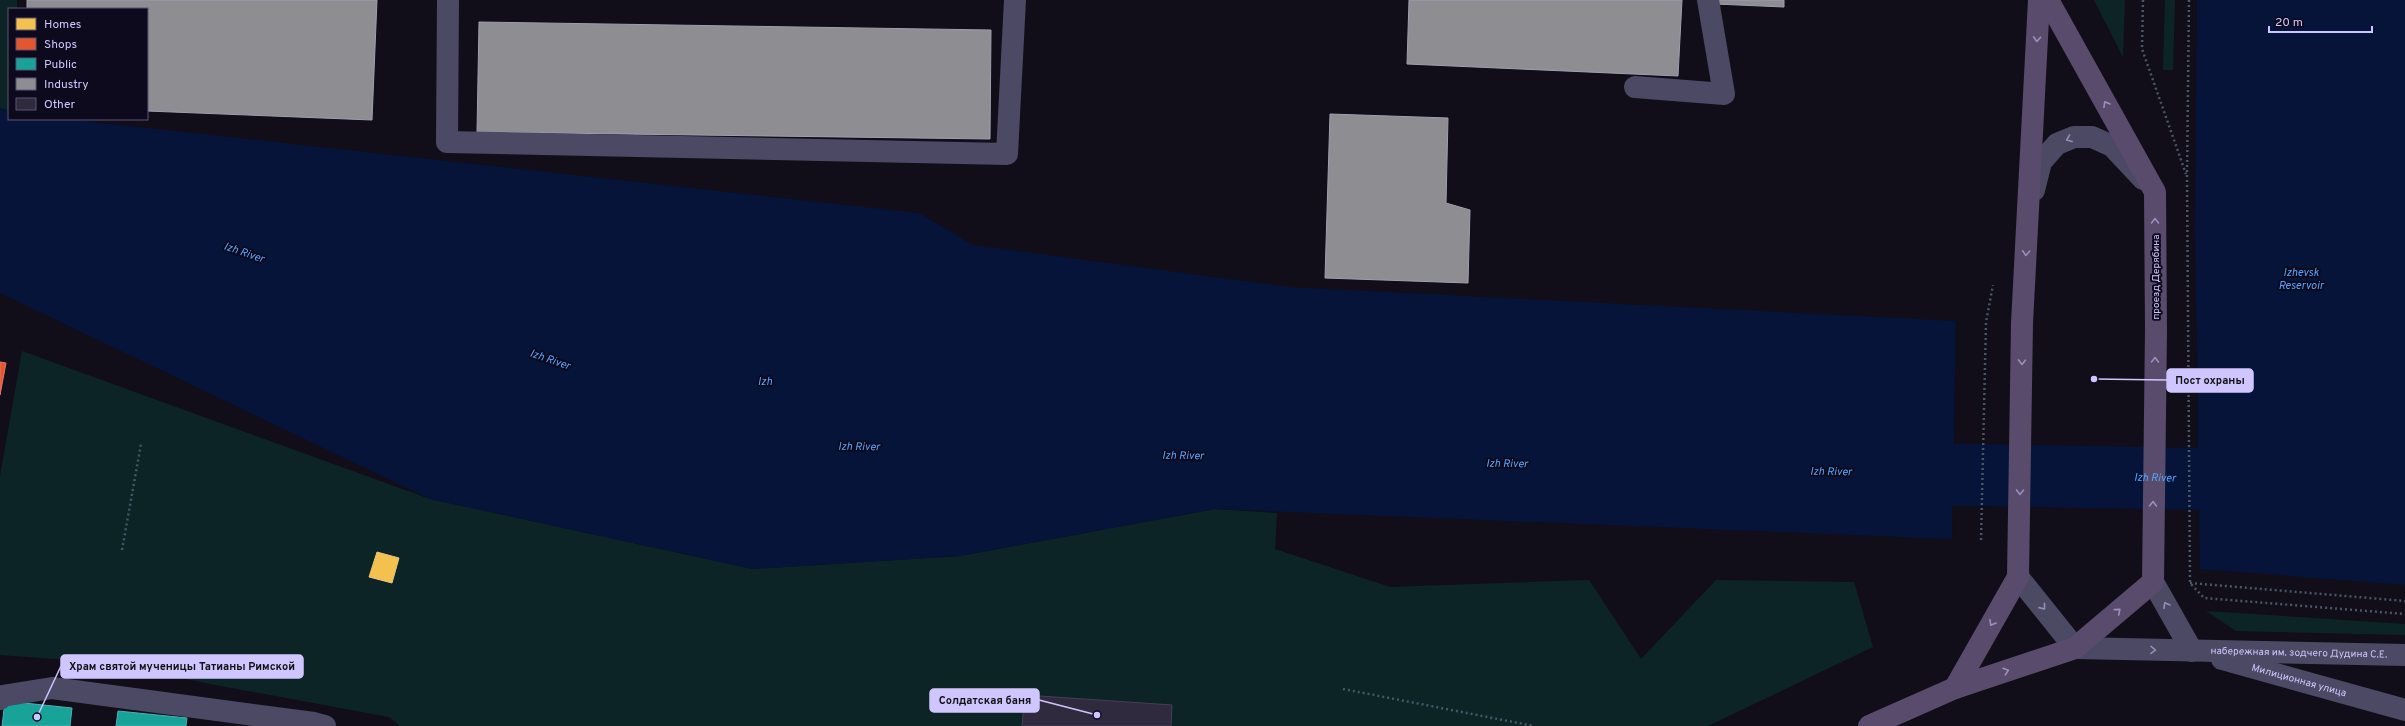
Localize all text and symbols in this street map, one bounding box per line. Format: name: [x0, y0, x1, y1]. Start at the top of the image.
legend: [8, 8, 148, 120]
scale bar: [2269, 8, 2372, 34]
text: 20 m: [2275, 15, 2303, 31]
text: Homes: [44, 17, 81, 33]
one-way arrow: [2032, 36, 2041, 42]
text: Shops: [44, 37, 77, 53]
text: Public: [44, 57, 77, 73]
text: Industry: [44, 77, 89, 93]
text: Other: [44, 97, 76, 113]
one-way arrow: [2103, 100, 2110, 108]
one-way arrow: [2065, 135, 2072, 143]
one-way arrow: [2151, 218, 2159, 224]
street label: проезд Дерябина: [2150, 234, 2163, 320]
water label: Izh River: [222, 240, 267, 267]
one-way arrow: [2022, 250, 2031, 256]
water label: Izhevsk Reservoir: [2278, 266, 2324, 293]
water label: Izh River: [528, 347, 573, 374]
one-way arrow: [2151, 357, 2160, 363]
one-way arrow: [2018, 359, 2026, 365]
callout: Пост охраны: [2167, 369, 2253, 392]
text: Пост охраны: [2175, 374, 2245, 388]
water label: Izh: [758, 375, 772, 389]
water label: Izh River: [838, 440, 881, 454]
water label: Izh River: [1162, 449, 1205, 463]
water label: Izh River: [1486, 457, 1529, 471]
water label: Izh River: [1810, 465, 1853, 479]
water label: Izh River: [2134, 471, 2177, 486]
one-way arrow: [2016, 489, 2024, 495]
one-way arrow: [2149, 501, 2157, 507]
one-way arrow: [2163, 602, 2170, 609]
one-way arrow: [2038, 603, 2045, 610]
one-way arrow: [2114, 609, 2121, 616]
one-way arrow: [1989, 619, 1996, 626]
street label: набережная им. зодчего Дудина С.Е.: [2210, 644, 2387, 661]
one-way arrow: [2150, 646, 2156, 654]
callout: Храм святой мученицы Татианы Римской: [61, 655, 303, 678]
text: Храм святой мученицы Татианы Римской: [69, 660, 295, 674]
street label: Милиционная улица: [2250, 661, 2348, 700]
one-way arrow: [2002, 667, 2009, 676]
callout: Солдатская баня: [930, 689, 1039, 712]
text: Солдатская баня: [939, 694, 1031, 708]

